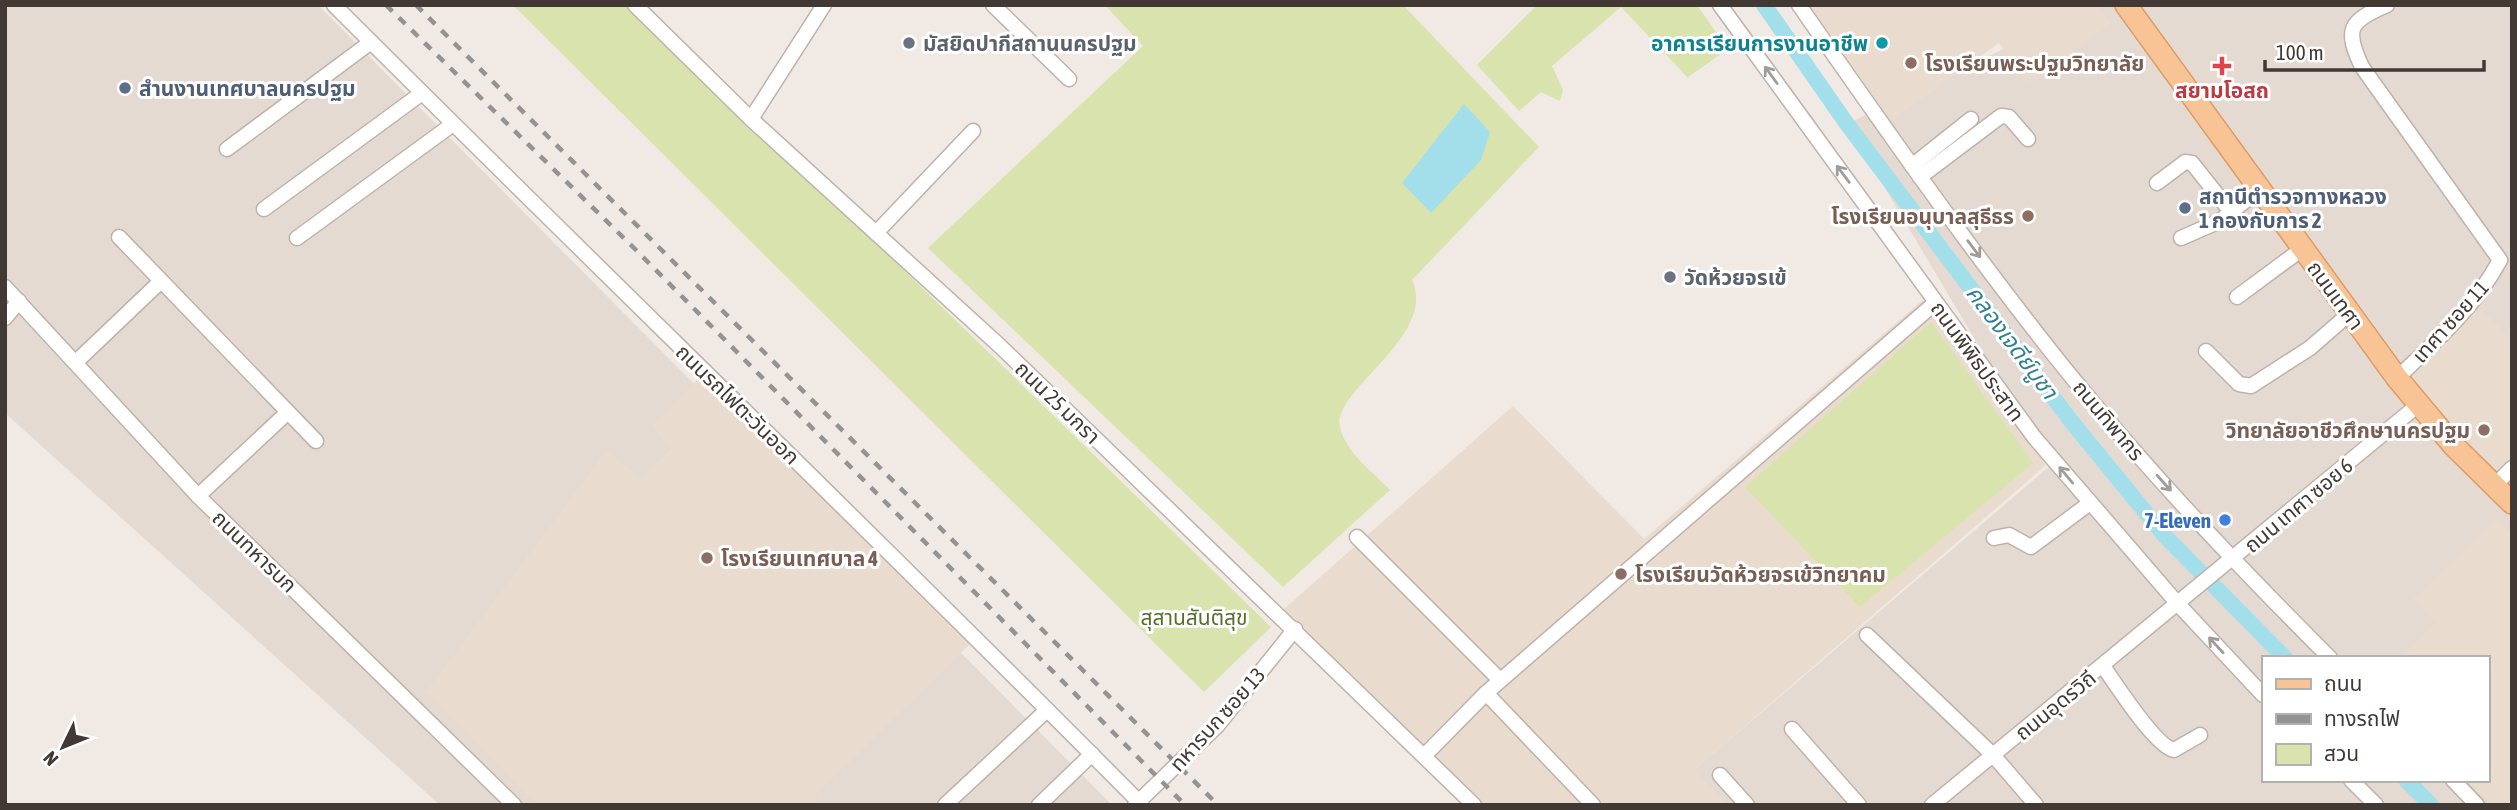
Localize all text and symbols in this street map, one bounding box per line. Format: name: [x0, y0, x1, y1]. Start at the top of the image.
scale bar: [2265, 28, 2484, 72]
place label: มัสยิดปากีสถานนครปฐม: [923, 31, 1137, 56]
place label: อาคารเรียนการงานอาชีพ: [1651, 31, 1868, 55]
marker: มัสยิดปากีสถานนครปฐม: [901, 35, 917, 51]
marker: อาคารเรียนการงานอาชีพ: [1874, 35, 1890, 51]
text: 100 m: [2276, 40, 2324, 64]
place label: โรงเรียนพระปฐมวิทยาลัย: [1925, 51, 2144, 76]
marker: โรงเรียนพระปฐมวิทยาลัย: [1903, 55, 1919, 71]
marker: สยามโอสถ: [2214, 58, 2230, 74]
one-way arrow: [1763, 66, 1778, 85]
place label: สำนงานเทศบาลนครปฐม: [139, 76, 356, 101]
place label: สยามโอสถ: [2175, 78, 2269, 102]
marker: สำนงานเทศบาลนครปฐม: [117, 80, 133, 96]
one-way arrow: [1836, 165, 1850, 184]
place label: สถานีตำรวจทางหลวง 1 กองกับการ 2: [2199, 184, 2387, 232]
marker: สถานีตำรวจทางหลวง 1 กองกับการ 2: [2177, 200, 2193, 216]
place label: โรงเรียนอนุบาลสุธีธร: [1831, 204, 2014, 230]
marker: โรงเรียนอนุบาลสุธีธร: [2020, 208, 2036, 224]
one-way arrow: [1966, 240, 1981, 259]
street label: ถนนเทศา: [2303, 256, 2369, 334]
place label: วัดห้วยจรเข้: [1684, 265, 1787, 289]
marker: วัดห้วยจรเข้: [1662, 269, 1678, 285]
street label: เทศา ซอย 11: [2407, 275, 2493, 367]
water label: คลองเจดีย์บูชา: [1959, 280, 2064, 406]
street label: ถนนพิพิธประสาท: [1926, 296, 2030, 426]
street label: ถนนรถไฟตะวันออก: [671, 339, 805, 469]
street label: ถนน 25 มกรา: [1011, 356, 1105, 448]
street label: ถนนทิพากร: [2069, 375, 2149, 465]
place label: วิทยาลัยอาชีวศึกษานครปฐม: [2225, 418, 2470, 443]
marker: วิทยาลัยอาชีวศึกษานครปฐม: [2476, 422, 2492, 438]
street label: ถนน เทศา ซอย 6: [2239, 453, 2357, 557]
one-way arrow: [2058, 466, 2074, 484]
one-way arrow: [2156, 474, 2172, 492]
street label: ถนนทหารบก: [208, 505, 302, 597]
place label: 7-Eleven: [2144, 508, 2211, 532]
marker: 7-Eleven: [2217, 512, 2233, 528]
place label: โรงเรียนเทศบาล 4: [721, 546, 878, 570]
marker: โรงเรียนเทศบาล 4: [699, 550, 715, 566]
place label: โรงเรียนวัดห้วยจรเข้วิทยาคม: [1635, 562, 1886, 586]
marker: โรงเรียนวัดห้วยจรเข้วิทยาคม: [1613, 566, 1629, 582]
park label: สุสานสันติสุข: [1140, 605, 1248, 631]
one-way arrow: [2208, 637, 2225, 654]
legend: [2262, 656, 2489, 782]
street label: ทหารบก ซอย 13: [1164, 662, 1270, 776]
street label: ถนนอุดรวิถี: [2010, 665, 2101, 746]
text: ถนน: [2324, 671, 2362, 695]
text: ทางรถไฟ: [2324, 706, 2400, 730]
north arrow: [28, 712, 98, 782]
text: สวน: [2324, 741, 2359, 765]
text: N: [39, 747, 62, 770]

